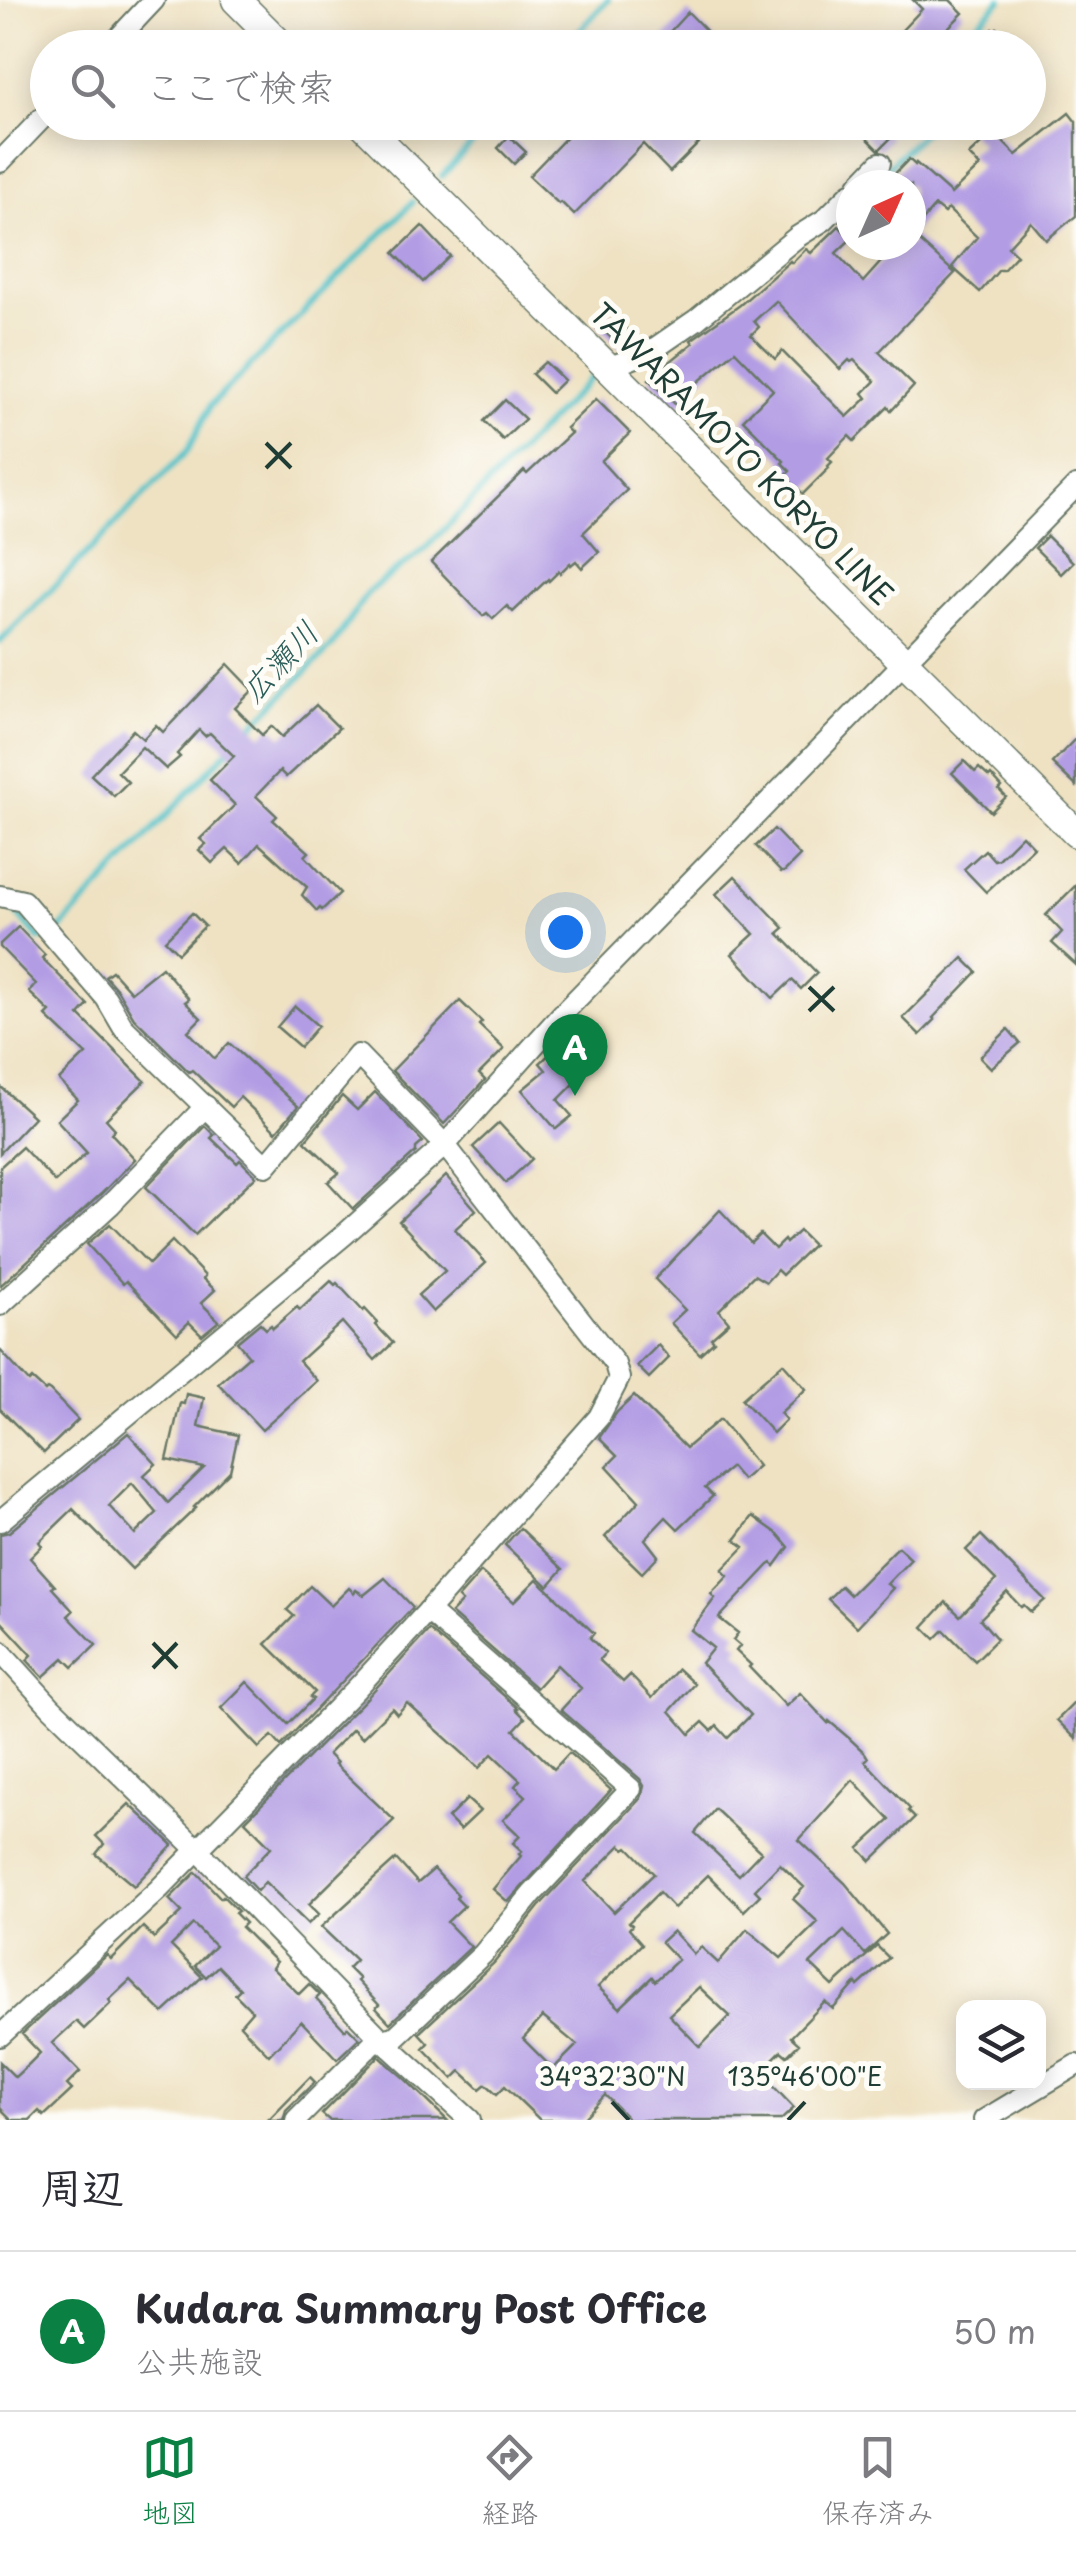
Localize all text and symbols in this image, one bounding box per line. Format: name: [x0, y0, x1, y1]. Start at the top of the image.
search box: [30, 30, 1046, 140]
text: ここで検索: [145, 57, 335, 114]
icon: search: [65, 58, 120, 113]
north arrow: [836, 170, 926, 260]
street label: TAWARAMOTO KORYO LINE: [581, 291, 905, 615]
water label: 広瀬川: [228, 609, 329, 712]
your location: [540, 907, 591, 958]
pin: A: [542, 1014, 608, 1096]
map controls: [956, 2000, 1046, 2090]
button: layers: [956, 2000, 1046, 2090]
text: 34°32'30"N: [538, 2057, 686, 2095]
text: 135°46'00"E: [727, 2057, 883, 2095]
text: 周辺: [40, 2154, 124, 2217]
text: Kudara Summary Post Office: [135, 2279, 707, 2336]
text: A: [60, 2307, 85, 2355]
text: 50 m: [953, 2307, 1036, 2355]
text: 公共施設: [135, 2336, 263, 2384]
tab: 地図: [142, 2430, 198, 2533]
tab: 経路: [482, 2430, 538, 2533]
tab: 保存済み: [822, 2430, 934, 2533]

